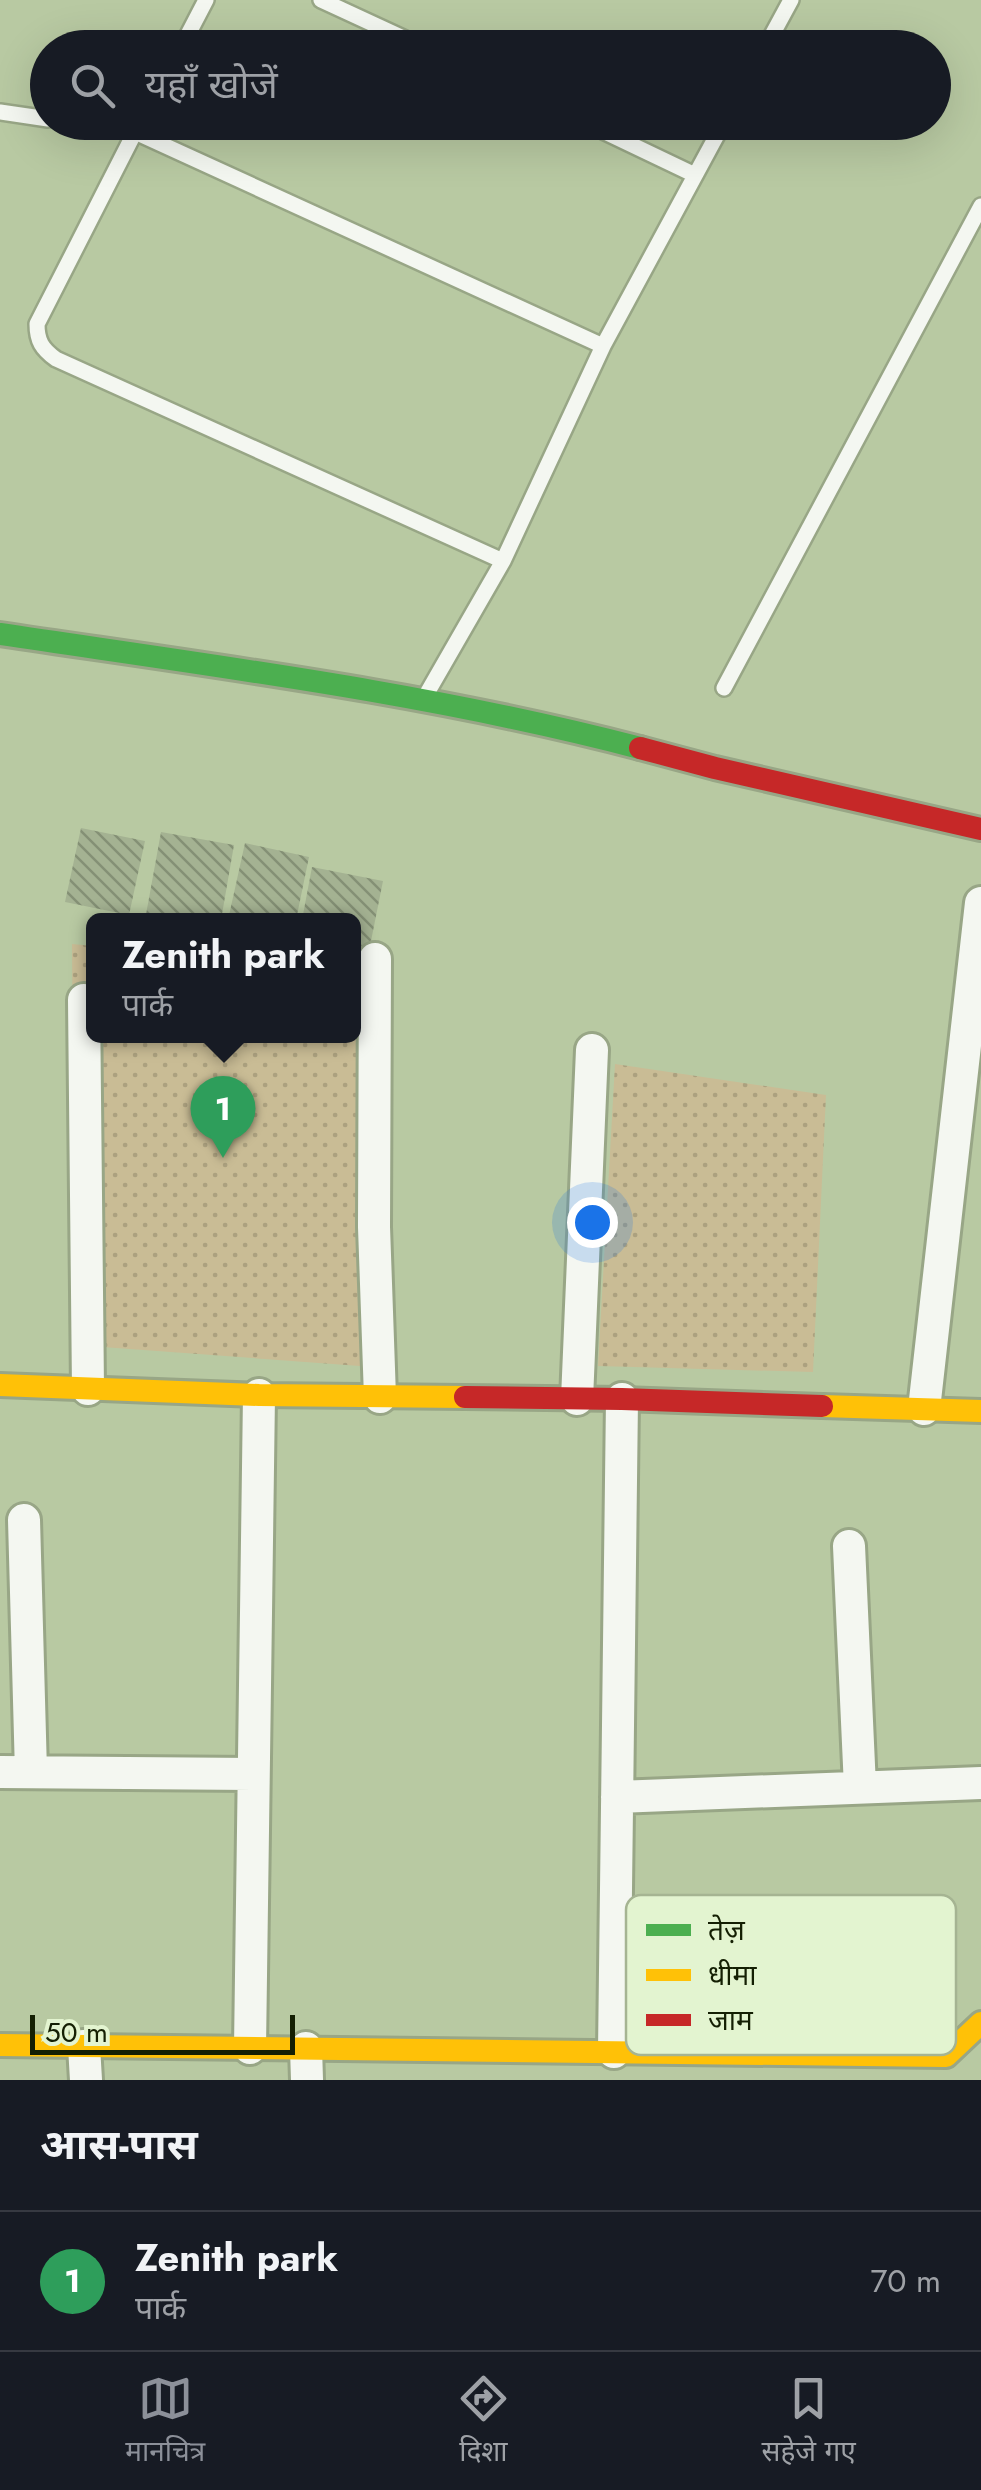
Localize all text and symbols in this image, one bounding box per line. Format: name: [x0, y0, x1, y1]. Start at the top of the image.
search box: [30, 30, 951, 140]
text: यहाँ खोजें: [145, 57, 278, 112]
icon: search: [65, 58, 120, 113]
popup: [86, 913, 361, 1043]
text: Zenith park: [122, 927, 325, 982]
text: पार्क: [122, 982, 173, 1028]
pin: 1: [190, 1076, 256, 1158]
your location: [567, 1197, 618, 1248]
legend: [626, 1895, 956, 2055]
text: तेज़: [708, 1910, 746, 1951]
text: धीमा: [708, 1955, 757, 1996]
text: जाम: [708, 2000, 754, 2041]
scale bar: [30, 2010, 295, 2054]
text: 50 m: [45, 2012, 108, 2053]
text: आस-पास: [40, 2114, 198, 2175]
text: Zenith park: [135, 2230, 338, 2285]
text: 1: [64, 2258, 81, 2304]
text: 70 m: [870, 2258, 941, 2304]
text: पार्क: [135, 2285, 186, 2331]
tab: मानचित्र: [125, 2371, 205, 2472]
tab: दिशा: [456, 2371, 511, 2472]
tab: सहेजे गए: [761, 2371, 856, 2472]

